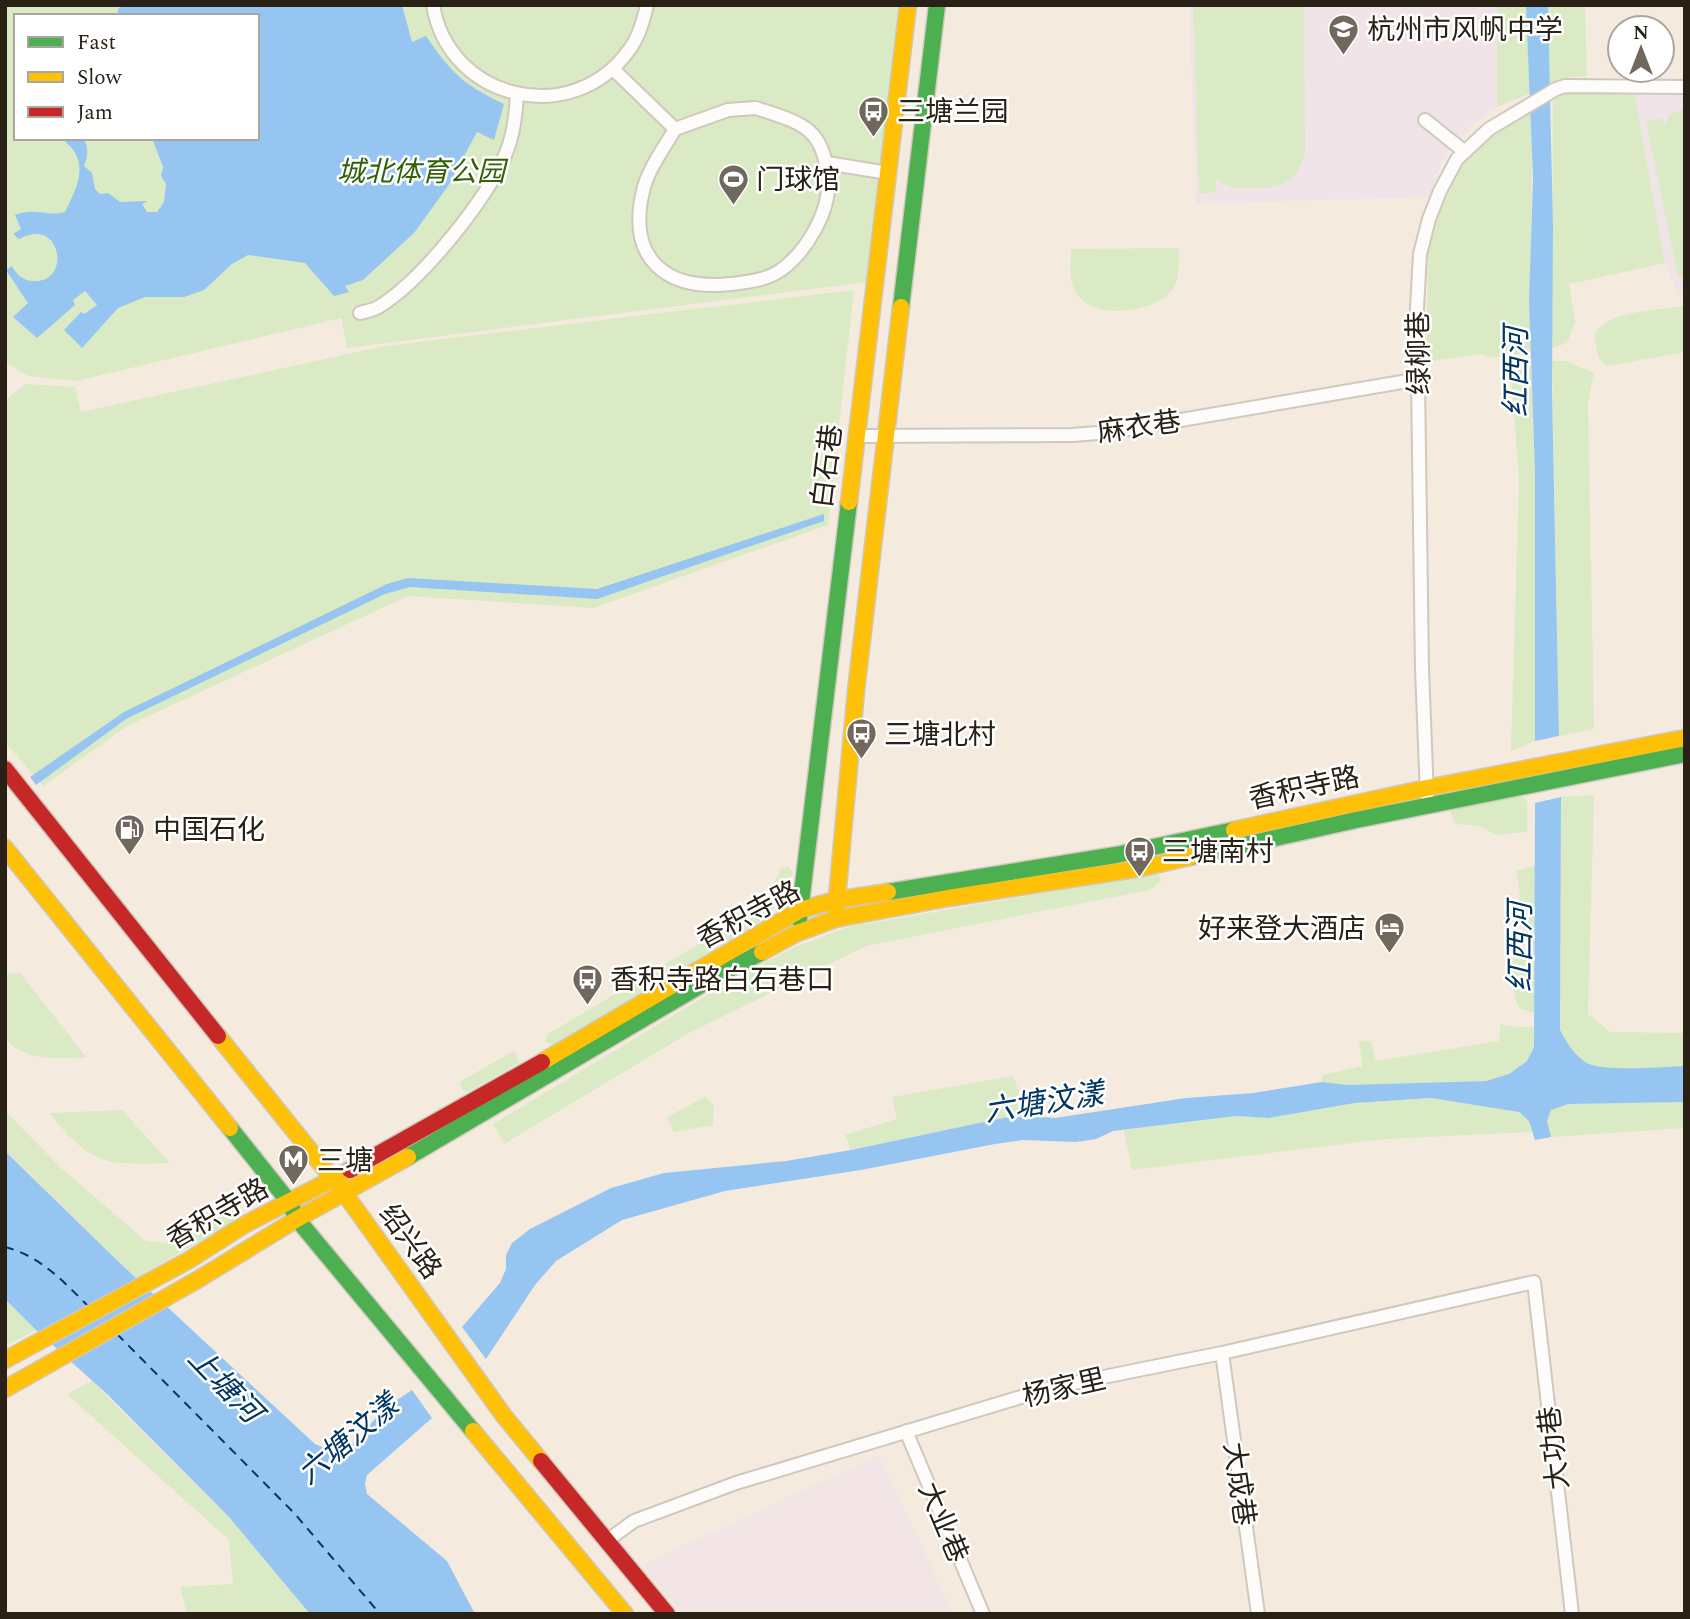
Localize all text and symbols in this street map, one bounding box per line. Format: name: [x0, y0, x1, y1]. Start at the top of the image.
place label: 杭州市风帆中学: [1367, 9, 1563, 52]
school or university icon: 杭州市风帆中学: [1327, 12, 1361, 56]
legend: [14, 14, 259, 140]
north arrow: [1606, 14, 1676, 84]
text: N: [1633, 19, 1649, 48]
text: Fast: [77, 27, 116, 59]
text: Slow: [77, 62, 123, 94]
place label: 三塘兰园: [897, 91, 1009, 134]
bus stop icon: 三塘兰园: [857, 94, 891, 138]
text: Jam: [77, 97, 113, 129]
park label: 城北体育公园: [337, 151, 509, 194]
place label: 门球馆: [756, 159, 840, 202]
sports icon: 门球馆: [716, 162, 750, 206]
street label: 绿柳巷: [1397, 311, 1442, 395]
water label: 红西河: [1494, 322, 1540, 417]
street label: 麻衣巷: [1095, 400, 1184, 455]
street label: 白石巷: [801, 422, 854, 510]
place label: 三塘北村: [884, 714, 996, 757]
bus stop icon: 三塘北村: [844, 717, 878, 761]
street label: 香积寺路: [1245, 756, 1364, 821]
place label: 中国石化: [153, 809, 265, 852]
fuel station icon: 中国石化: [113, 812, 147, 856]
place label: 三塘南村: [1162, 831, 1274, 874]
bus stop icon: 三塘南村: [1122, 834, 1156, 878]
street label: 香积寺路: [689, 870, 808, 961]
water label: 红西河: [1498, 897, 1544, 992]
place label: 好来登大酒店: [1198, 908, 1366, 951]
hotel icon: 好来登大酒店: [1372, 911, 1406, 955]
place label: 香积寺路白石巷口: [610, 959, 834, 1002]
bus stop icon: 香积寺路白石巷口: [570, 962, 604, 1006]
water label: 六塘汶漾: [981, 1070, 1111, 1135]
place label: 三塘: [317, 1140, 373, 1183]
metro station icon: 三塘: [277, 1143, 311, 1187]
street label: 香积寺路: [158, 1168, 277, 1261]
street label: 绍兴路: [368, 1195, 452, 1289]
water label: 上塘河: [176, 1337, 276, 1438]
street label: 杨家里: [1019, 1358, 1110, 1419]
water label: 六塘汶漾: [288, 1381, 412, 1496]
street label: 大功巷: [1528, 1404, 1581, 1492]
street label: 大成巷: [1211, 1440, 1266, 1529]
street label: 大业巷: [906, 1476, 979, 1570]

